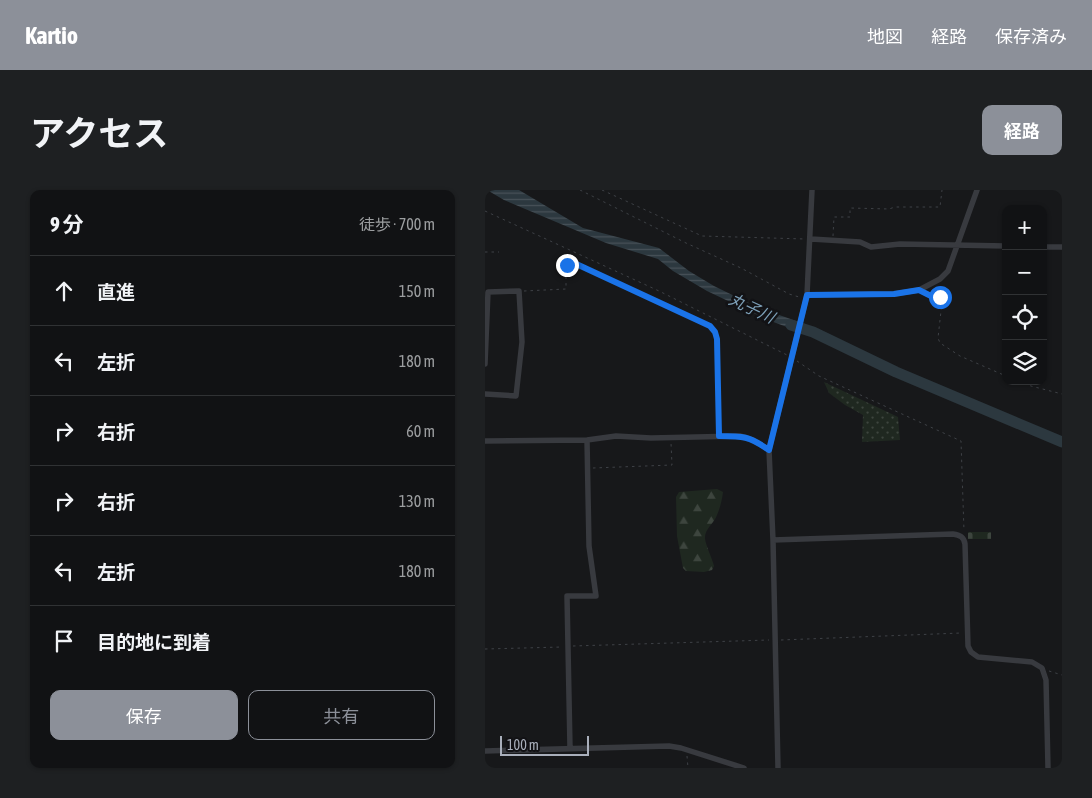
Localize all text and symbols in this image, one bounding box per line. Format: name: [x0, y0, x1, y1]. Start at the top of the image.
text: Kartio: [25, 22, 78, 49]
text: 地図: [867, 26, 903, 47]
text: 経路: [931, 26, 967, 47]
text: 保存済み: [995, 26, 1067, 47]
button: 経路: [982, 105, 1062, 155]
text: アクセス: [30, 113, 168, 153]
map controls: [1002, 205, 1047, 385]
button: +: [1002, 205, 1047, 250]
text: 9 分: [50, 212, 84, 236]
text: 徒歩 · 700 m: [359, 215, 435, 233]
button: −: [1002, 250, 1047, 295]
route end: [556, 254, 579, 277]
icon: ahead: [50, 277, 78, 305]
text: 直進: [97, 281, 135, 303]
text: 150 m: [399, 282, 435, 300]
route start: [929, 286, 952, 309]
water label: 丸子川: [726, 290, 779, 327]
button: locate: [1002, 295, 1047, 340]
button: layers: [1002, 340, 1047, 385]
icon: left: [50, 347, 78, 375]
text: 左折: [97, 351, 135, 373]
text: 180 m: [399, 352, 435, 370]
icon: right: [50, 417, 78, 445]
text: 右折: [97, 421, 135, 443]
text: 60 m: [406, 422, 435, 440]
icon: right: [50, 487, 78, 515]
text: 右折: [97, 491, 135, 513]
text: 130 m: [399, 492, 435, 510]
icon: left: [50, 557, 78, 585]
text: 左折: [97, 561, 135, 583]
text: 180 m: [399, 562, 435, 580]
icon: arrive: [50, 627, 78, 655]
text: 目的地に到着: [97, 631, 211, 653]
button: 保存: [50, 690, 238, 740]
button: 共有: [248, 690, 435, 740]
scale bar: [500, 733, 589, 756]
text: 100 m: [507, 737, 539, 753]

